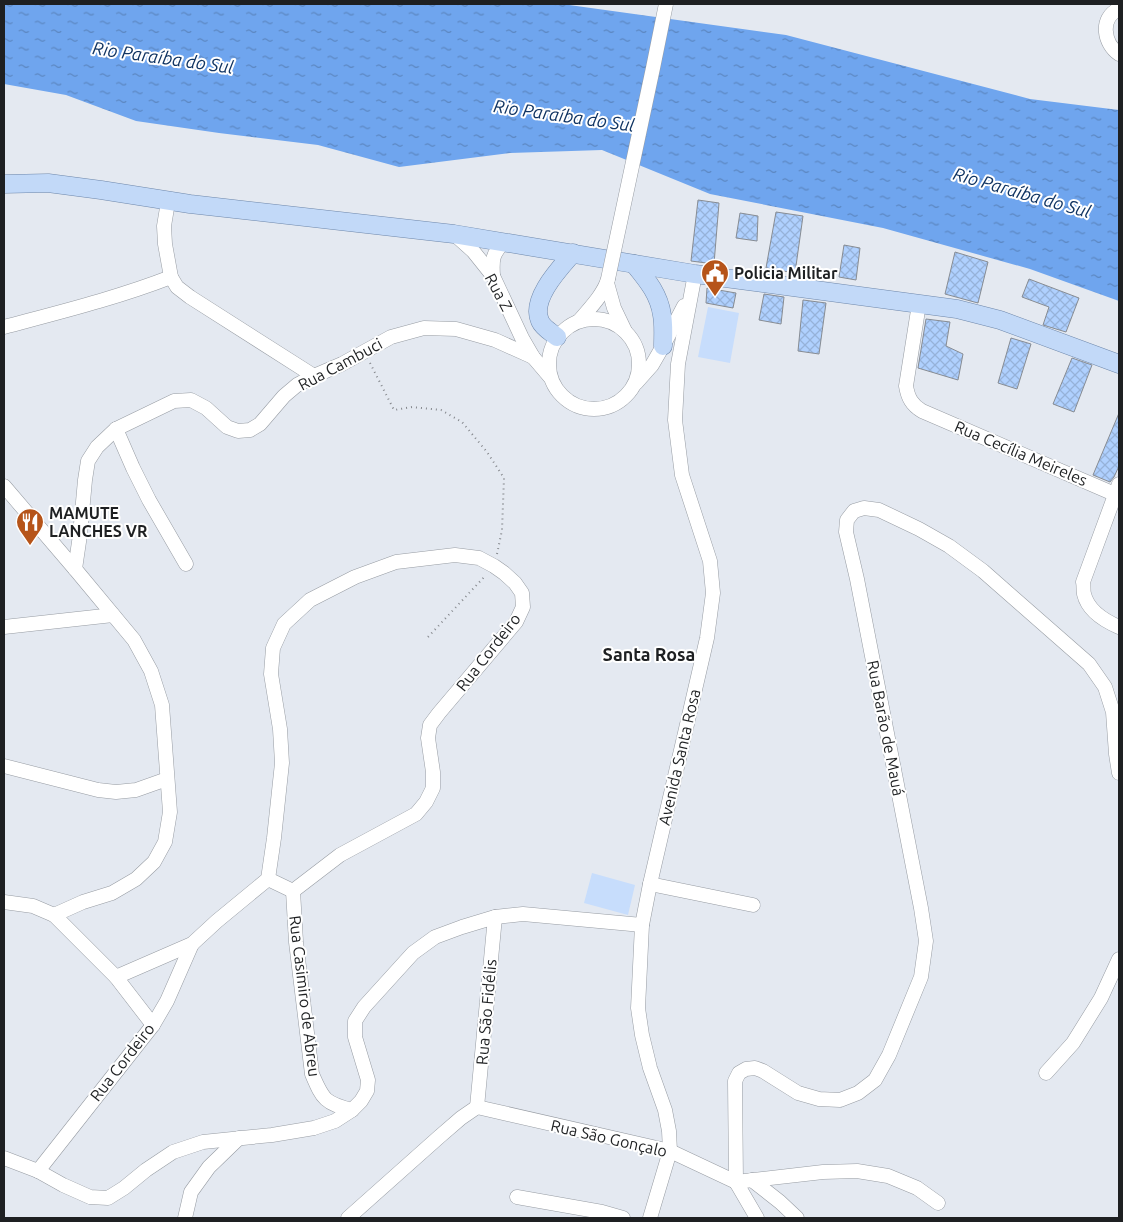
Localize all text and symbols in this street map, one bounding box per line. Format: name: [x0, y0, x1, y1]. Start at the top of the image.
water label: Rio Paraíba do Sul: [91, 37, 235, 77]
water label: Rio Paraíba do Sul: [492, 95, 636, 135]
water label: Rio Paraíba do Sul: [951, 163, 1093, 221]
public building icon: Policia Militar: [700, 258, 730, 297]
place label: Policia Militar: [734, 264, 838, 282]
street label: Rua Z: [482, 270, 516, 314]
street label: Rua Cambuci: [295, 334, 385, 394]
street label: Rua Cecília Meireles: [952, 417, 1090, 489]
place label: MAMUTE LANCHES VR: [49, 504, 148, 540]
restaurant icon: MAMUTE LANCHES VR: [15, 507, 45, 546]
street label: Rua Cordeiro: [452, 610, 524, 694]
district label: Santa Rosa: [603, 644, 695, 664]
street label: Rua Barão de Mauá: [864, 659, 908, 797]
street label: Avenida Santa Rosa: [655, 687, 703, 827]
street label: Rua Casimiro de Abreu: [286, 914, 324, 1078]
street label: Rua São Fidélis: [472, 958, 500, 1066]
street label: Rua Cordeiro: [86, 1020, 158, 1104]
street label: Rua São Gonçalo: [549, 1116, 669, 1160]

